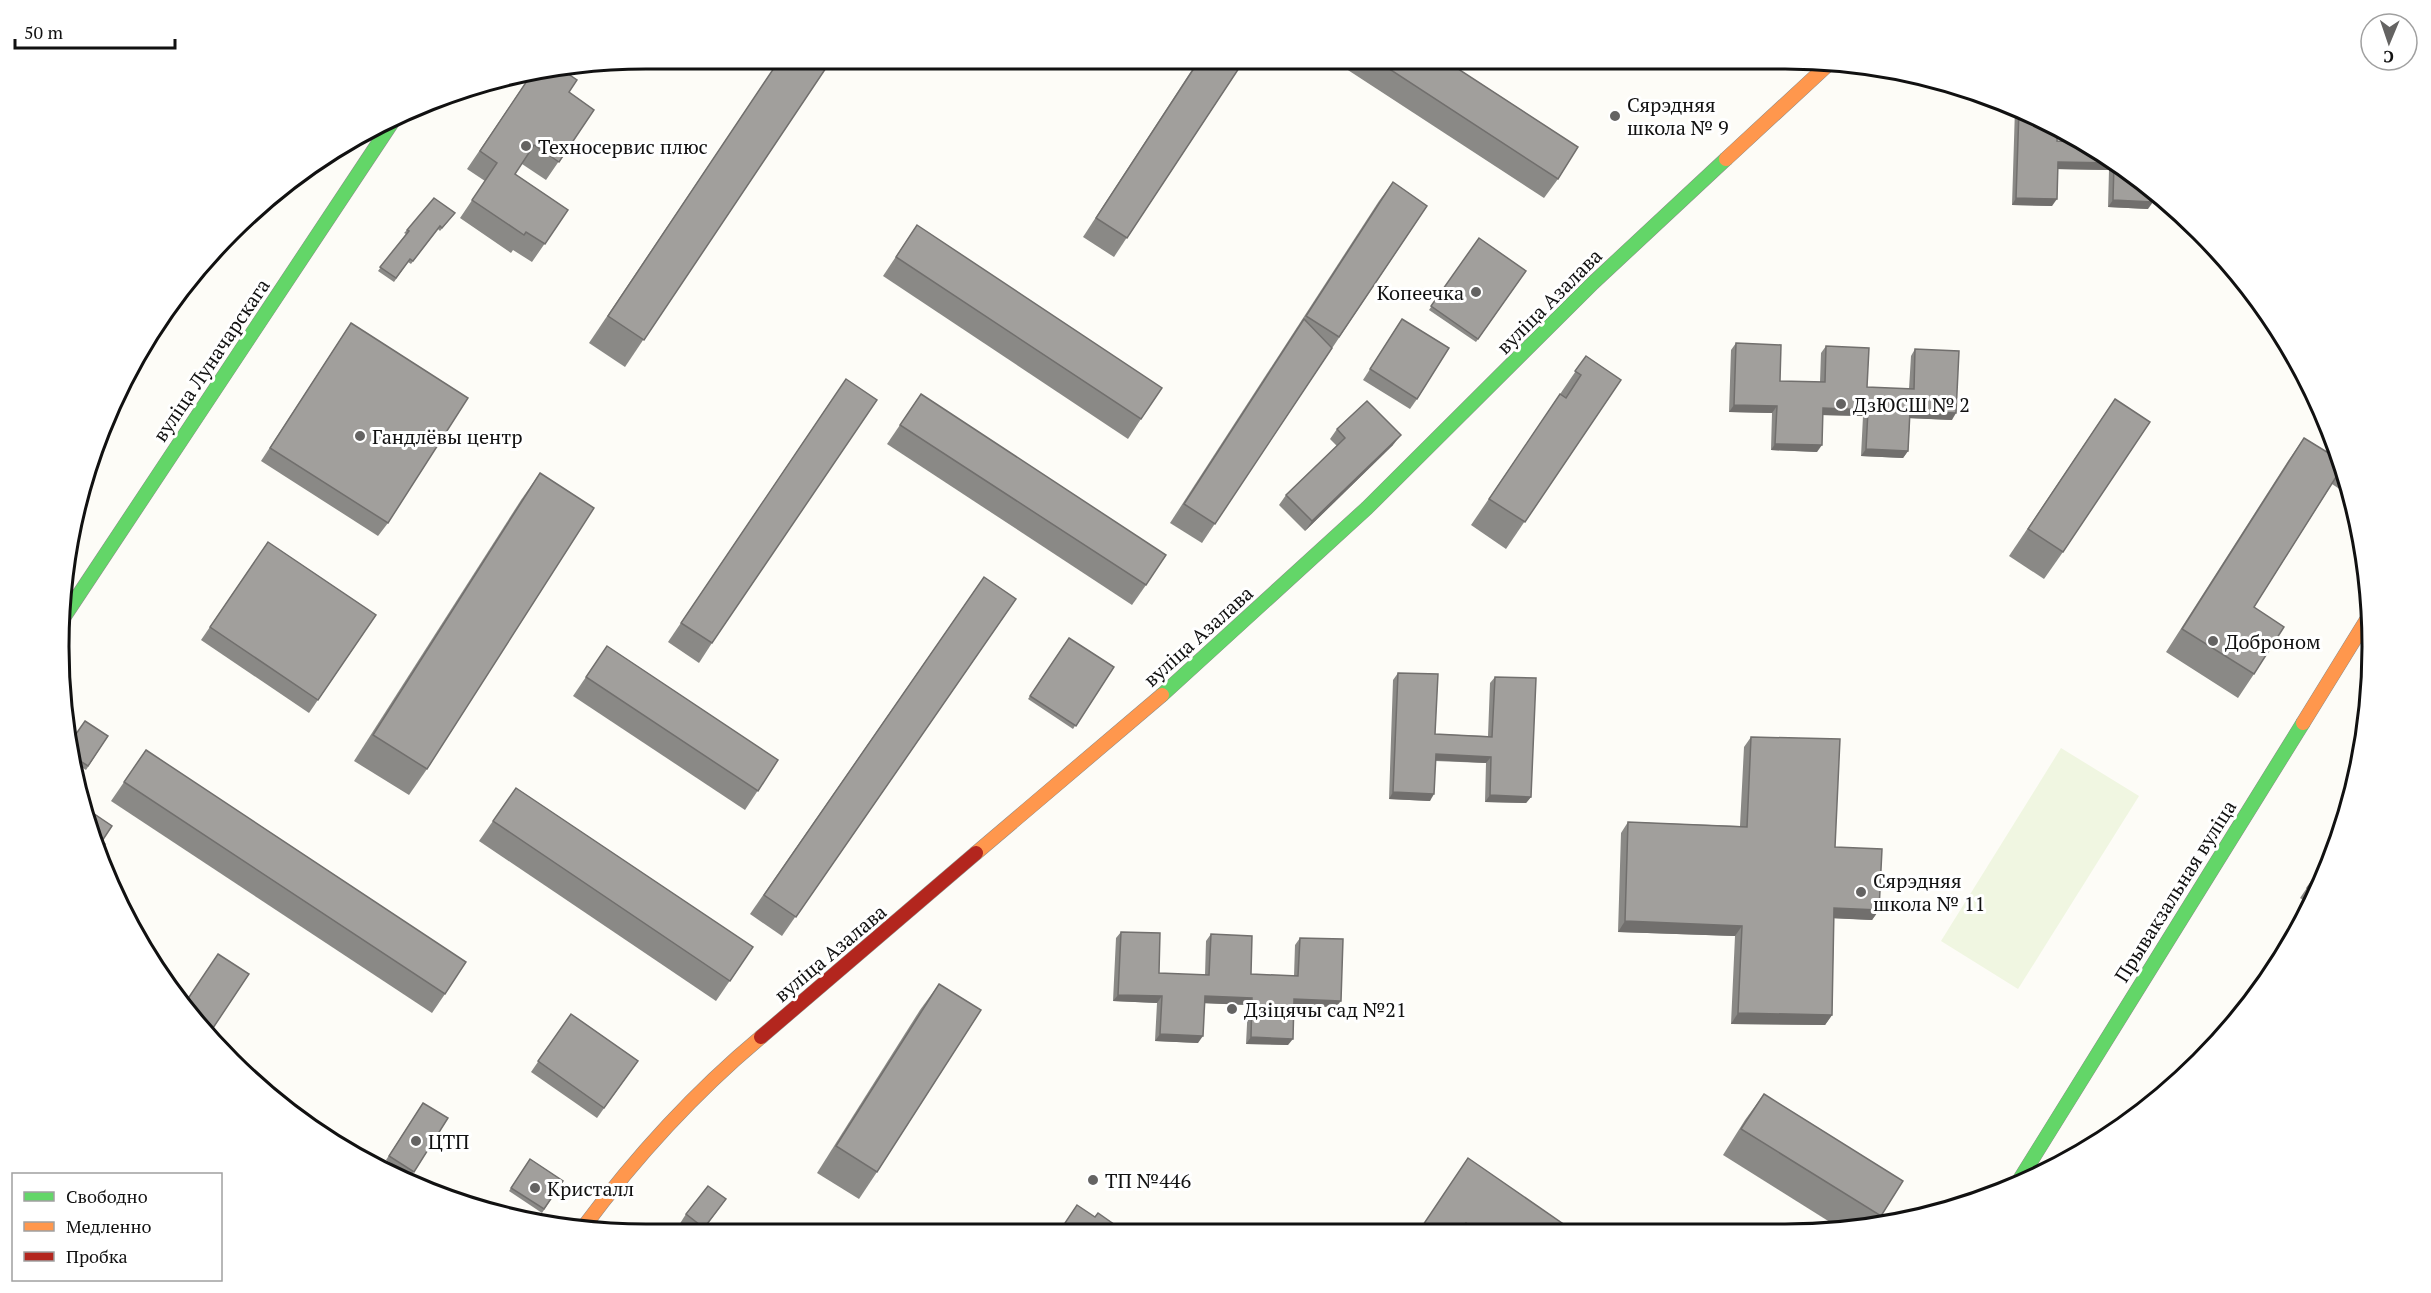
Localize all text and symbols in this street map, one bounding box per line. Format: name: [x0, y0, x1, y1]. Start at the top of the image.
scale bar: [15, 12, 176, 50]
north arrow: [2359, 12, 2419, 72]
text: 50 m: [24, 20, 64, 44]
text: С: [2383, 46, 2394, 68]
place label: Сярэдняя школа № 9: [1627, 91, 1729, 141]
marker: Сярэдняя школа № 9: [1608, 109, 1622, 123]
place label: Техносервис плюс: [538, 133, 708, 160]
marker: Техносервис плюс: [519, 139, 533, 153]
street label: вуліца Азалава: [1490, 242, 1608, 360]
street label: вуліца Луначарскага: [146, 273, 276, 447]
place label: Копеечка: [1377, 279, 1464, 306]
marker: Копеечка: [1469, 285, 1483, 299]
place label: ДзЮСШ № 2: [1853, 391, 1970, 418]
marker: ДзЮСШ № 2: [1834, 397, 1848, 411]
place label: Гандлёвы центр: [372, 423, 523, 450]
marker: Гандлёвы центр: [353, 429, 367, 443]
street label: вуліца Азалава: [1137, 580, 1259, 692]
place label: Доброном: [2225, 628, 2321, 655]
marker: Доброном: [2206, 634, 2220, 648]
street label: Прывакзальная вуліца: [2108, 795, 2242, 987]
place label: Сярэдняя школа № 11: [1873, 867, 1985, 917]
marker: Сярэдняя школа № 11: [1854, 885, 1868, 899]
street label: вуліца Азалава: [768, 898, 892, 1008]
place label: Дзіцячы сад №21: [1244, 996, 1407, 1023]
marker: Дзіцячы сад №21: [1225, 1002, 1239, 1016]
place label: ЦТП: [428, 1128, 469, 1155]
marker: ЦТП: [409, 1134, 423, 1148]
place label: ТП №446: [1105, 1167, 1191, 1194]
legend: [12, 1173, 222, 1281]
marker: ТП №446: [1086, 1173, 1100, 1187]
place label: Кристалл: [547, 1175, 634, 1202]
marker: Кристалл: [528, 1181, 542, 1195]
text: Свободно: [66, 1184, 148, 1208]
text: Медленно: [66, 1214, 152, 1238]
text: Пробка: [66, 1244, 128, 1268]

